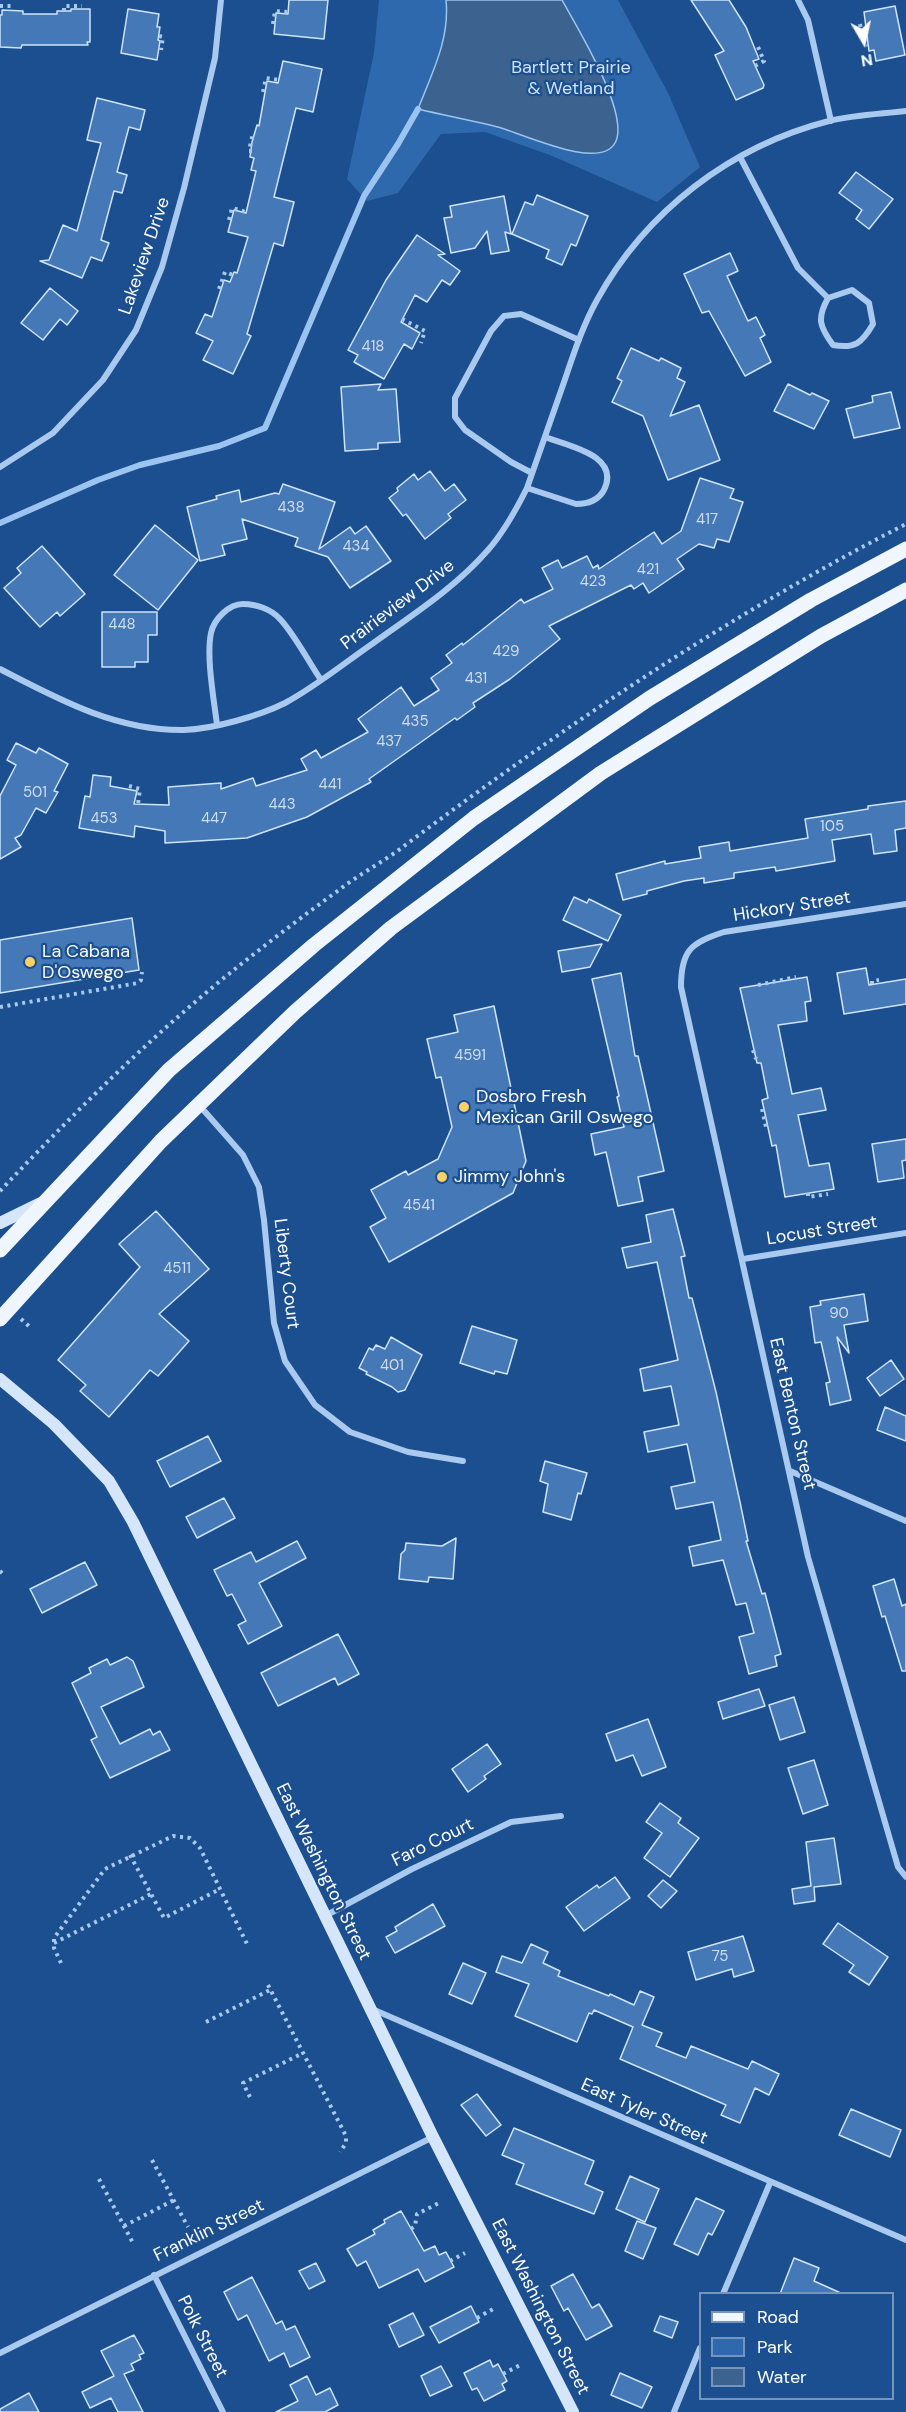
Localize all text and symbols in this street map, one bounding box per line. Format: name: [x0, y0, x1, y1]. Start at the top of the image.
north arrow: [834, 12, 894, 72]
text: N: [859, 49, 874, 72]
park label: Bartlett Prairie & Wetland: [511, 57, 631, 100]
street label: Lakeview Drive: [115, 195, 175, 317]
house number: 418: [362, 338, 384, 356]
house number: 438: [277, 499, 305, 517]
house number: 417: [696, 511, 718, 529]
house number: 434: [342, 538, 370, 556]
street label: Prairieview Drive: [337, 555, 459, 655]
house number: 421: [637, 561, 659, 579]
house number: 423: [580, 573, 606, 591]
house number: 448: [108, 616, 136, 634]
house number: 429: [492, 643, 520, 661]
house number: 431: [465, 670, 487, 688]
house number: 435: [401, 713, 429, 731]
house number: 437: [376, 733, 402, 751]
house number: 441: [319, 776, 341, 794]
house number: 501: [23, 784, 47, 802]
house number: 443: [268, 796, 296, 814]
house number: 453: [90, 810, 118, 828]
house number: 447: [201, 810, 227, 828]
house number: 105: [820, 818, 844, 836]
street label: Hickory Street: [732, 887, 852, 927]
place label: La Cabana D'Oswego: [42, 941, 130, 984]
marker: La Cabana D'Oswego: [23, 955, 37, 969]
house number: 4591: [454, 1047, 486, 1065]
place label: Dosbro Fresh Mexican Grill Oswego: [476, 1086, 653, 1128]
marker: Dosbro Fresh Mexican Grill Oswego: [457, 1100, 471, 1114]
place label: Jimmy John's: [454, 1166, 565, 1188]
marker: Jimmy John's: [435, 1170, 449, 1184]
house number: 4541: [403, 1197, 435, 1215]
street label: Locust Street: [765, 1212, 879, 1250]
street label: Liberty Court: [268, 1217, 304, 1331]
house number: 4511: [163, 1260, 191, 1278]
house number: 90: [829, 1305, 849, 1323]
street label: East Benton Street: [764, 1336, 820, 1492]
house number: 401: [380, 1357, 404, 1375]
street label: East Washington Street: [271, 1780, 375, 1964]
street label: Faro Court: [389, 1814, 477, 1872]
house number: 75: [712, 1948, 728, 1966]
street label: East Tyler Street: [577, 2074, 711, 2150]
street label: Franklin Street: [150, 2195, 268, 2267]
street label: East Washington Street: [486, 2215, 594, 2399]
street label: Polk Street: [172, 2292, 232, 2382]
legend: [699, 2292, 894, 2400]
text: Road: [757, 2305, 799, 2329]
text: Park: [757, 2335, 793, 2359]
text: Water: [757, 2365, 807, 2389]

